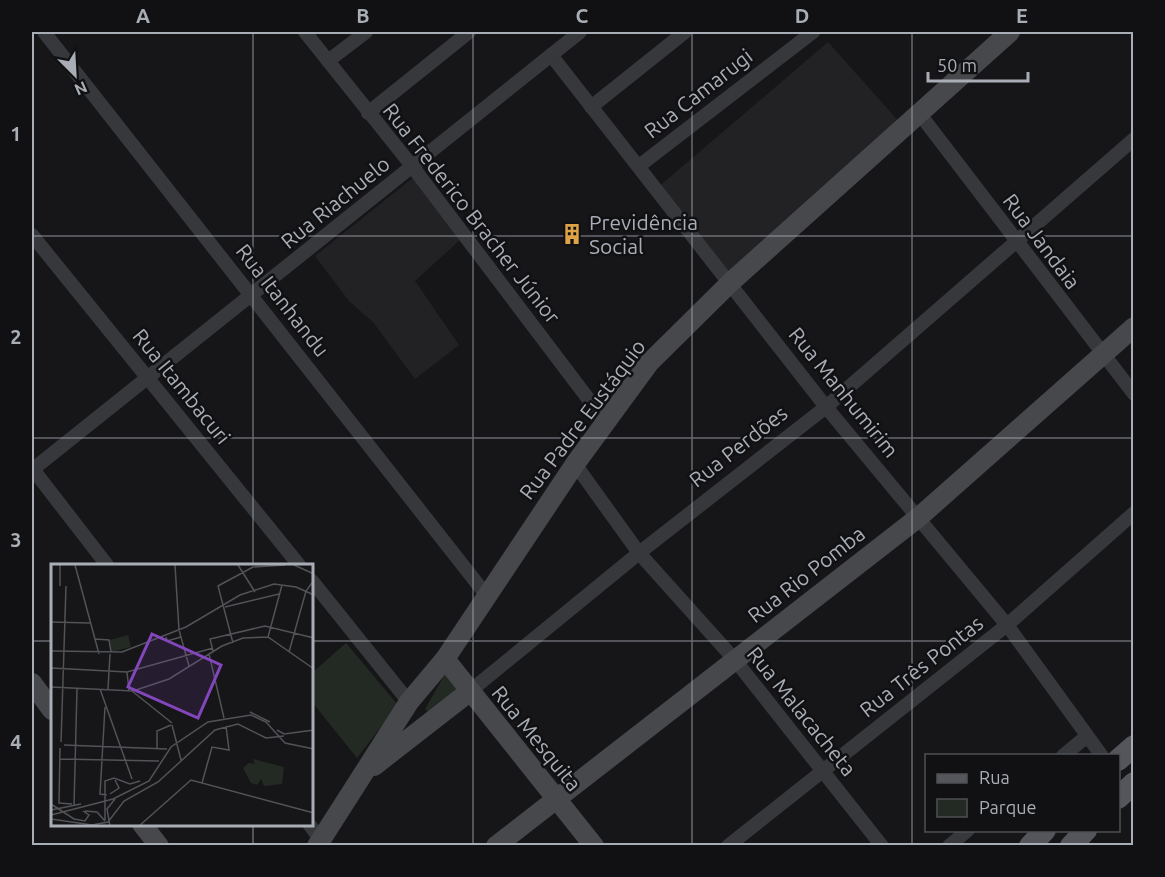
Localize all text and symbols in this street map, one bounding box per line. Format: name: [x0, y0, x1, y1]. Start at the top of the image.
text: A: [136, 4, 150, 27]
text: B: [356, 4, 370, 27]
text: C: [576, 4, 589, 27]
text: D: [795, 4, 809, 27]
text: E: [1016, 4, 1028, 27]
street label: Rua Camarugi: [639, 43, 757, 143]
north arrow: [45, 45, 105, 105]
scale bar: [928, 45, 1028, 83]
text: 50 m: [937, 55, 977, 75]
text: N: [72, 78, 90, 99]
street label: Rua Frederico Bracher Júnior: [379, 98, 565, 328]
text: 1: [10, 122, 22, 145]
street label: Rua Riachuelo: [276, 151, 394, 253]
street label: Rua Jandaia: [998, 189, 1086, 293]
place label: Previdência Social: [589, 210, 698, 258]
building icon: Previdência Social: [560, 222, 584, 246]
street label: Rua Itanhandu: [232, 239, 334, 361]
street label: Rua Manhumirim: [784, 322, 904, 462]
street label: Rua Itambacuri: [128, 324, 236, 448]
text: 2: [10, 325, 22, 348]
street label: Rua Padre Eustáquio: [514, 334, 650, 504]
street label: Rua Perdões: [684, 400, 792, 492]
street label: Rua Rio Pomba: [743, 521, 869, 627]
text: 3: [10, 528, 22, 551]
inset map: [51, 564, 314, 826]
street label: Rua Três Pontas: [855, 610, 987, 722]
street label: Rua Malacacheta: [743, 642, 861, 780]
street label: Rua Mesquita: [487, 681, 587, 795]
text: 4: [10, 730, 22, 753]
legend: [925, 754, 1120, 832]
text: Rua: [979, 767, 1010, 787]
text: Parque: [979, 797, 1036, 817]

